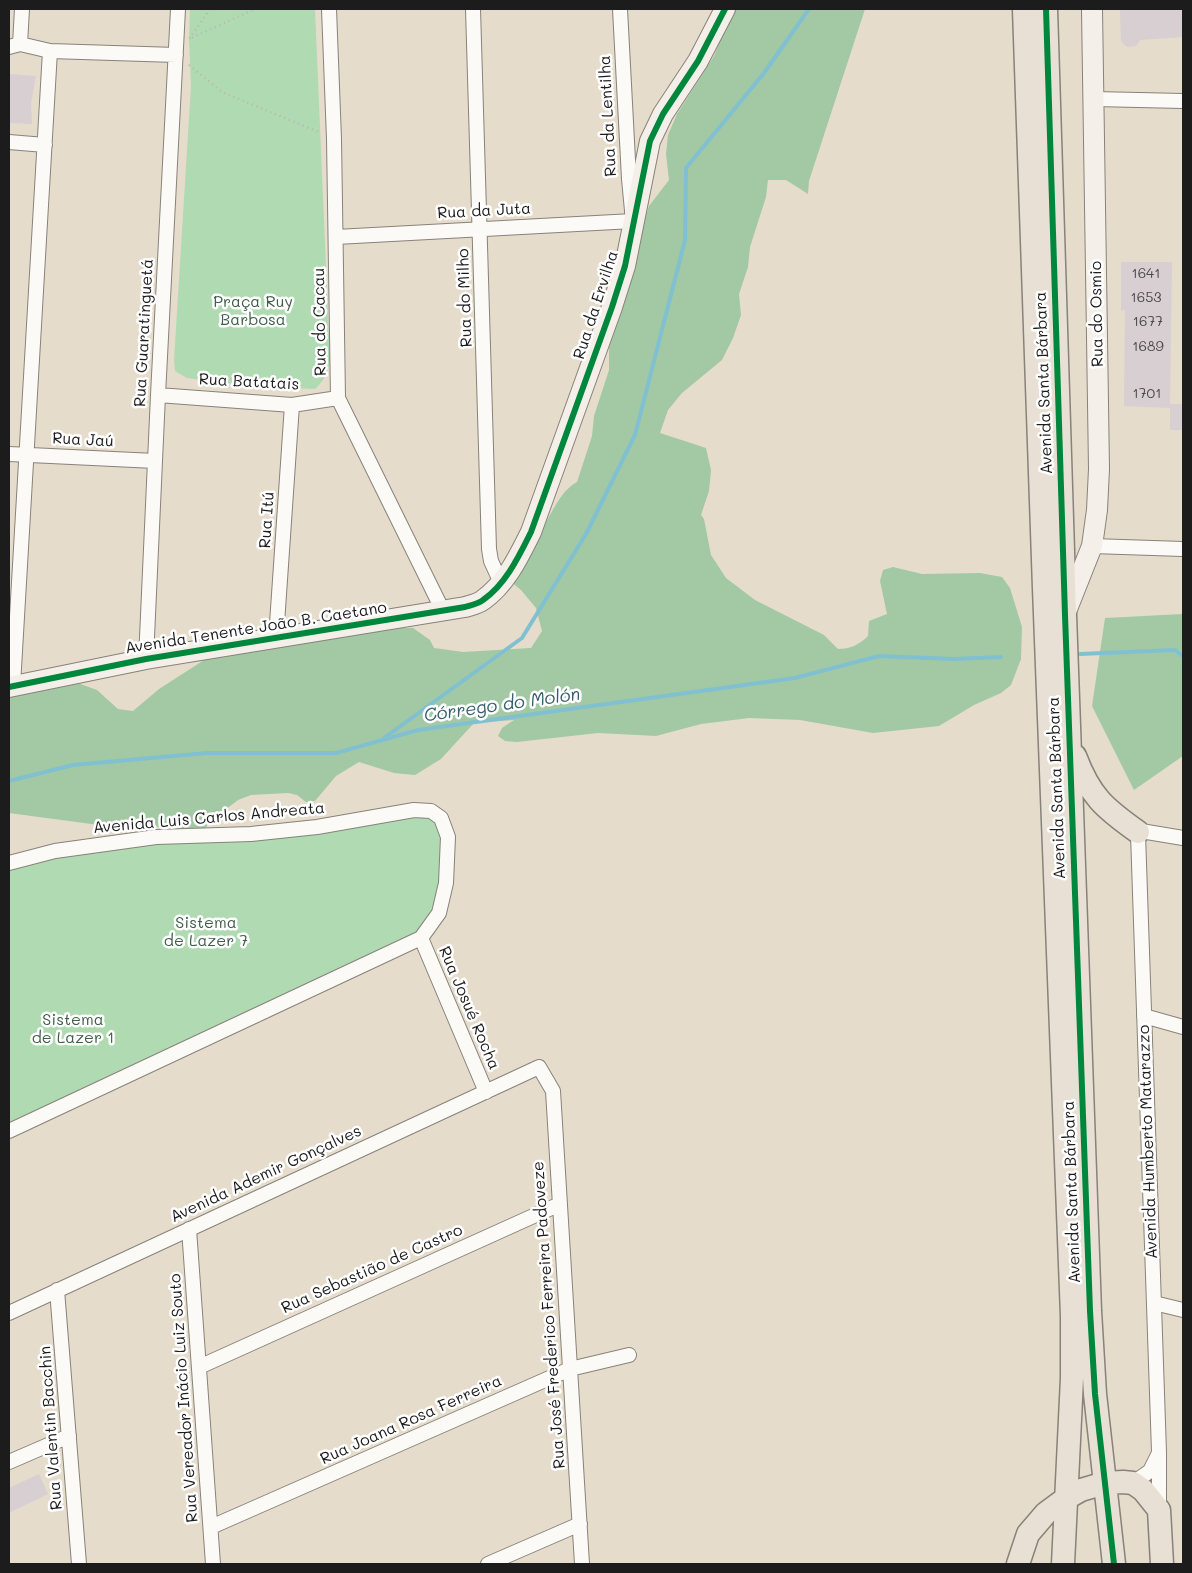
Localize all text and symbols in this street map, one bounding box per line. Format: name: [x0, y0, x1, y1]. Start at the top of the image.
street label: Rua da Lentilha: [595, 55, 621, 177]
street label: Rua da Juta: [437, 199, 531, 223]
street label: Rua do Milho: [454, 248, 476, 348]
street label: Rua da Ervilha: [569, 248, 623, 362]
street label: Rua Guaratinguetá: [131, 258, 157, 408]
street label: Rua do Osmio: [1086, 261, 1108, 367]
house number: 1641: [1131, 266, 1161, 282]
street label: Rua do Cacau: [309, 268, 331, 376]
house number: 1653: [1130, 290, 1162, 306]
street label: Avenida Santa Bárbara: [1031, 291, 1057, 475]
park label: Praça Ruy Barbosa: [213, 292, 293, 330]
house number: 1677: [1133, 314, 1163, 330]
house number: 1689: [1132, 339, 1164, 355]
street label: Rua Batatais: [198, 370, 300, 394]
house number: 1701: [1133, 386, 1161, 402]
street label: Rua Jaú: [52, 429, 114, 451]
street label: Rua Itú: [255, 491, 279, 549]
street label: Avenida Tenente João B. Caetano: [124, 598, 388, 658]
water label: Córrego do Molón: [422, 683, 582, 727]
street label: Avenida Santa Bárbara: [1044, 696, 1070, 880]
street label: Avenida Luis Carlos Andreata: [92, 798, 326, 838]
park label: Sistema de Lazer 7: [164, 913, 248, 951]
street label: Rua Josué Rocha: [434, 943, 504, 1073]
park label: Sistema de Lazer 1: [32, 1010, 114, 1048]
street label: Avenida Humberto Matarazzo: [1134, 1024, 1162, 1260]
street label: Avenida Santa Bárbara: [1059, 1100, 1085, 1284]
street label: Avenida Ademir Gonçalves: [167, 1121, 365, 1227]
street label: Rua José Frederico Ferreira Padoveze: [529, 1160, 569, 1470]
street label: Rua Sebastião de Castro: [278, 1220, 466, 1318]
street label: Rua Vereador Inácio Luiz Souto: [166, 1273, 202, 1523]
street label: Rua Valentin Bacchin: [36, 1345, 66, 1511]
street label: Rua Joana Rosa Ferreira: [317, 1371, 505, 1469]

